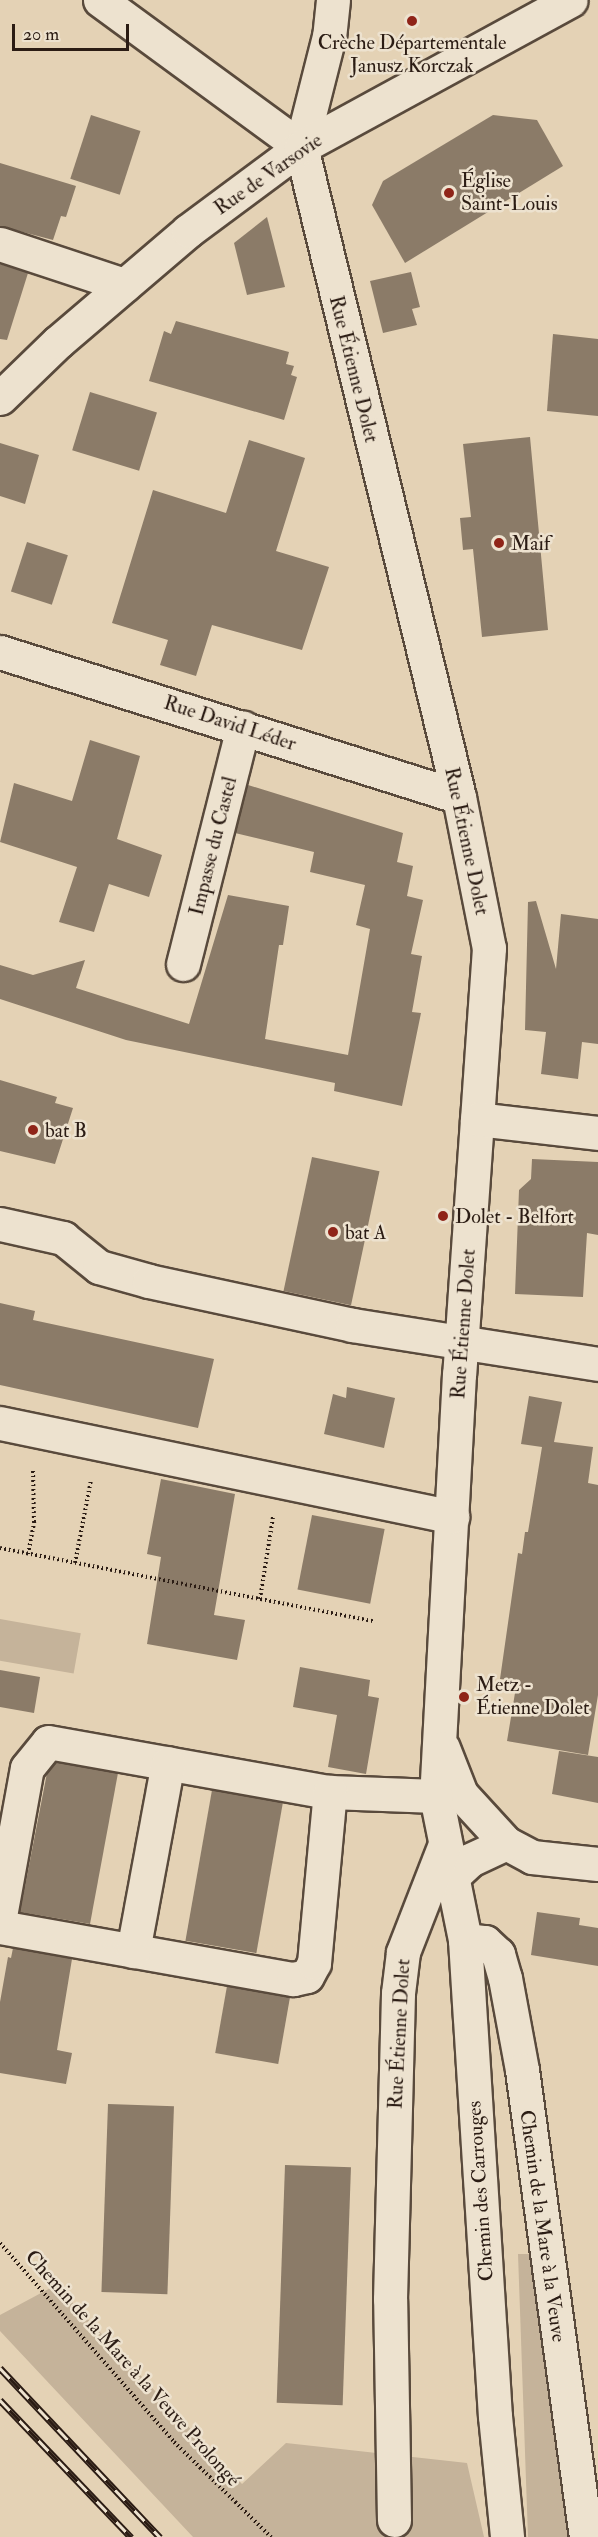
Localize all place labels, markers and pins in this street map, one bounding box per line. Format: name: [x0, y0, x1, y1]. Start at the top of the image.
marker: Crèche Départementale Janusz Korczak: [405, 14, 419, 28]
place label: Crèche Départementale Janusz Korczak: [318, 30, 506, 77]
place label: Église Saint-Louis: [461, 169, 558, 216]
marker: Église Saint-Louis: [442, 186, 456, 200]
place label: Maif: [511, 531, 550, 555]
marker: Maif: [492, 536, 506, 550]
place label: bat B: [45, 1118, 87, 1142]
marker: bat B: [26, 1123, 40, 1137]
place label: Dolet - Belfort: [455, 1204, 574, 1228]
marker: Dolet - Belfort: [436, 1209, 450, 1223]
place label: bat A: [345, 1220, 386, 1244]
marker: bat A: [326, 1225, 340, 1239]
place label: Metz - Étienne Dolet: [476, 1673, 589, 1720]
marker: Metz - Étienne Dolet: [457, 1690, 471, 1704]

